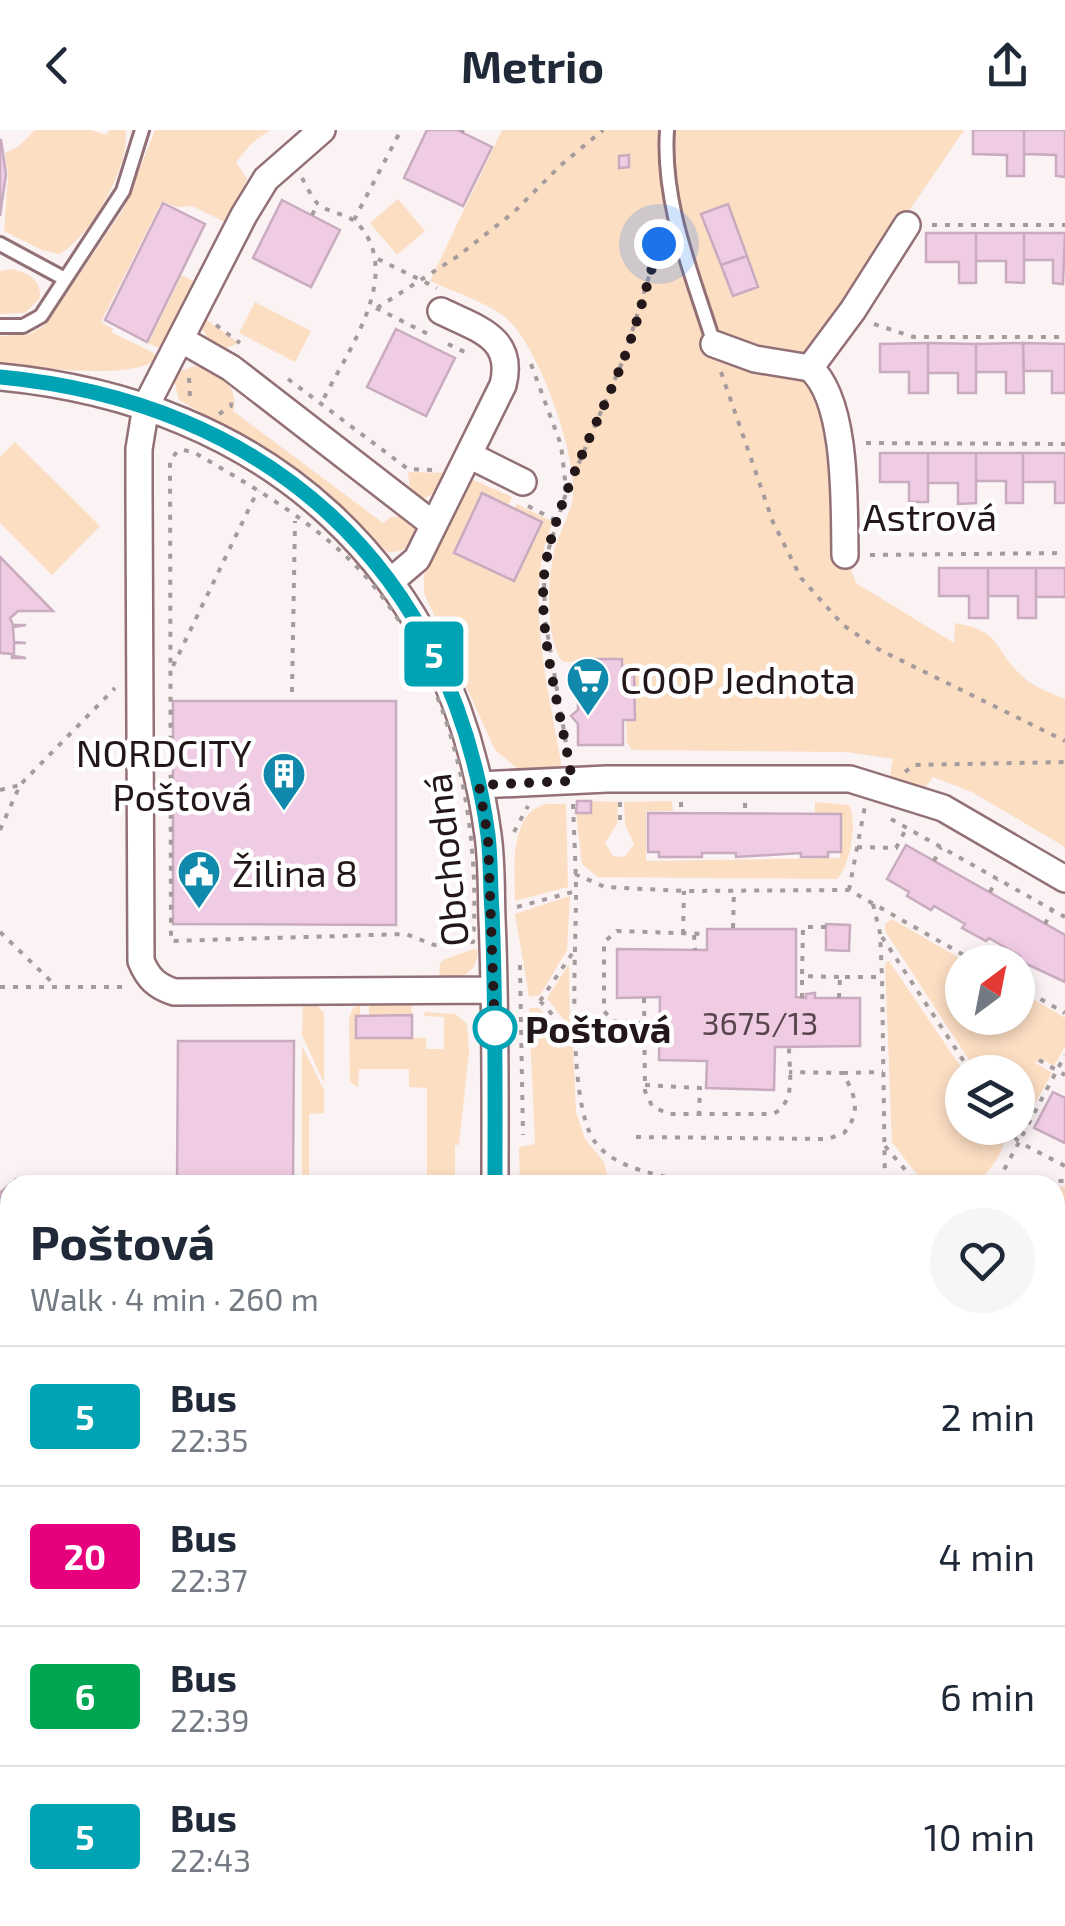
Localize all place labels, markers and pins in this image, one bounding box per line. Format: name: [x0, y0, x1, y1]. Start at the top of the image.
supermarket icon: COOP Jednota: [565, 656, 611, 717]
place label: COOP Jednota: [620, 656, 856, 702]
place label: NORDCITY Poštová: [76, 729, 252, 819]
building icon: NORDCITY Poštová: [261, 751, 307, 812]
public building icon: Žilina 8: [176, 849, 222, 910]
place label: Žilina 8: [232, 849, 358, 895]
place label: Poštová: [525, 1005, 672, 1051]
marker: Poštová: [474, 1007, 516, 1049]

